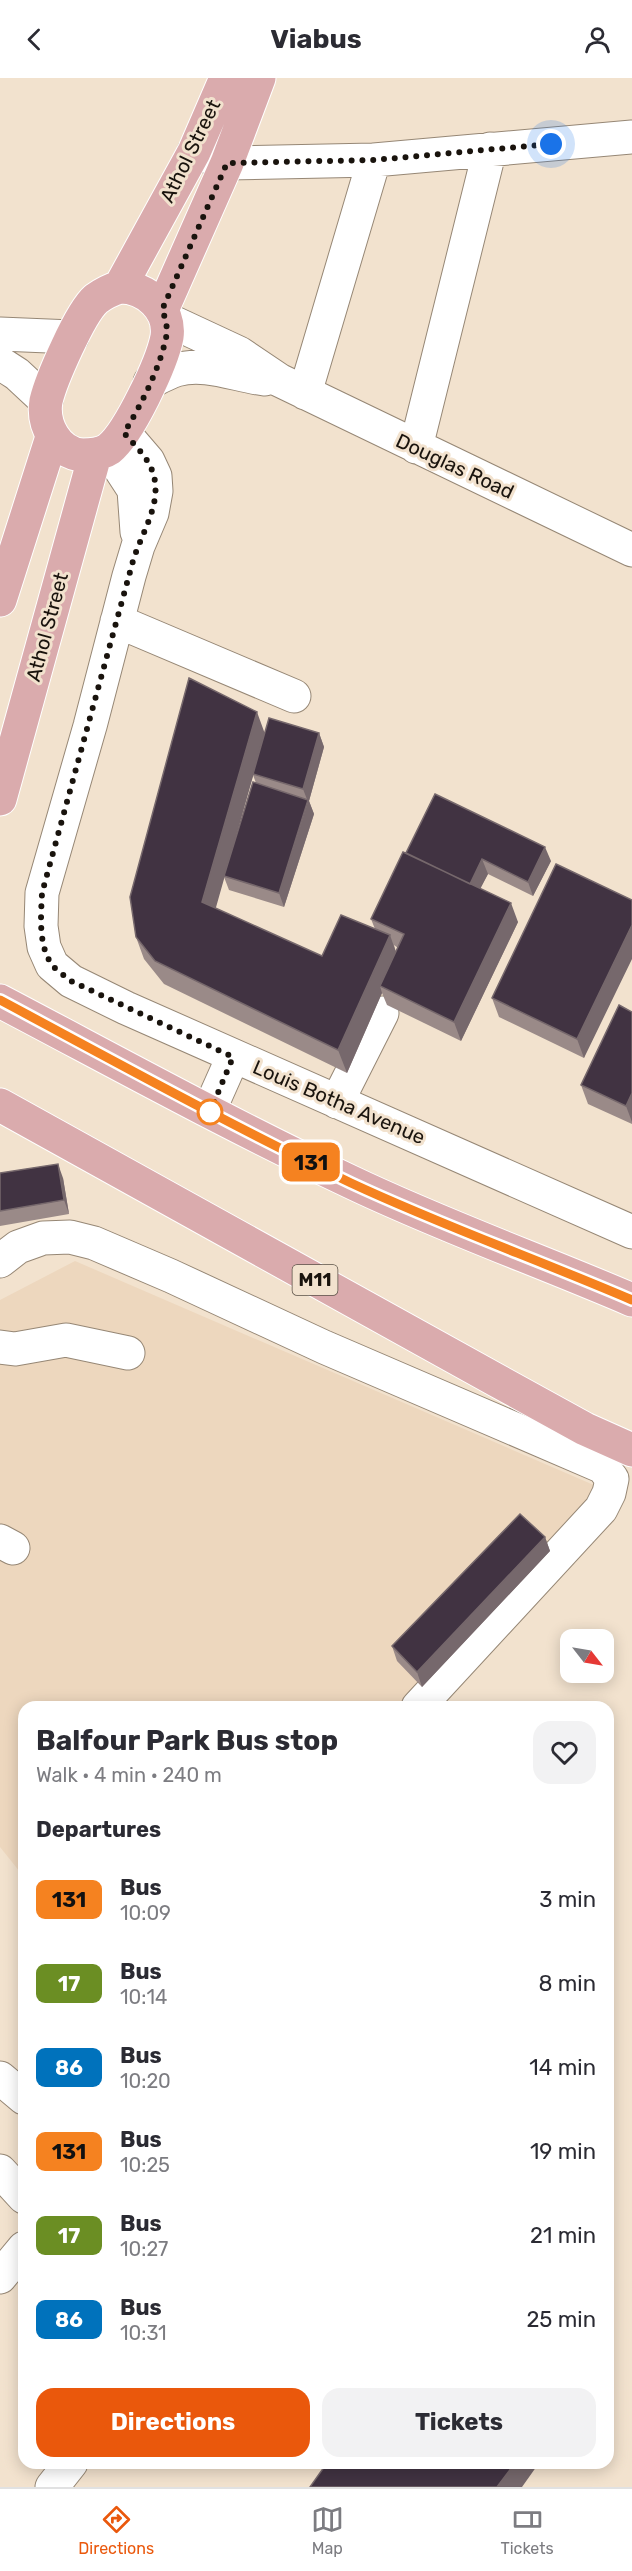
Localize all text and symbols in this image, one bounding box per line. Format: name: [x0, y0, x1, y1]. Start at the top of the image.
icon: back: [18, 23, 51, 56]
text: Viabus: [270, 23, 362, 55]
icon: person: [581, 23, 614, 56]
street label: Athol Street: [155, 95, 225, 207]
your location: [536, 129, 566, 159]
street label: Douglas Road: [392, 428, 518, 504]
street label: Athol Street: [21, 570, 73, 684]
street label: Louis Botha Avenue: [249, 1055, 429, 1149]
unlabelled marker: [197, 1099, 223, 1125]
line badge: 131: [276, 1142, 346, 1182]
text: 131: [294, 1150, 328, 1175]
road number: M11: [292, 1265, 338, 1295]
north arrow: [560, 1629, 614, 1683]
map controls: [560, 1629, 614, 1683]
button: heart: [533, 1721, 596, 1784]
text: Balfour Park Bus stop: [36, 1724, 338, 1757]
text: Walk · 4 min · 240 m: [36, 1763, 222, 1787]
text: Departures: [36, 1816, 161, 1843]
text: Bus: [120, 1874, 162, 1901]
text: 3 min: [539, 1886, 596, 1913]
text: 131: [52, 1887, 86, 1912]
text: 10:09: [120, 1901, 171, 1925]
text: Bus: [120, 1958, 162, 1985]
text: 8 min: [538, 1970, 596, 1997]
text: 17: [58, 1971, 80, 1996]
text: 10:14: [120, 1985, 167, 2009]
text: Bus: [120, 2042, 162, 2069]
text: 14 min: [529, 2054, 596, 2081]
text: 86: [55, 2055, 83, 2080]
text: 10:20: [120, 2069, 171, 2093]
text: Bus: [120, 2126, 162, 2153]
text: 19 min: [530, 2138, 596, 2165]
text: 131: [52, 2139, 86, 2164]
text: 10:25: [120, 2153, 170, 2177]
text: Bus: [120, 2210, 162, 2237]
text: 21 min: [530, 2222, 596, 2249]
text: 17: [58, 2223, 80, 2248]
text: 10:27: [120, 2237, 168, 2261]
text: Bus: [120, 2294, 162, 2321]
text: 25 min: [526, 2306, 596, 2333]
text: 86: [55, 2307, 83, 2332]
text: 10:31: [120, 2321, 167, 2345]
button: Directions: [36, 2388, 310, 2457]
button: Tickets: [322, 2388, 596, 2457]
tab: Directions: [78, 2503, 154, 2558]
tab: Map: [311, 2503, 344, 2558]
tab: Tickets: [501, 2503, 554, 2558]

